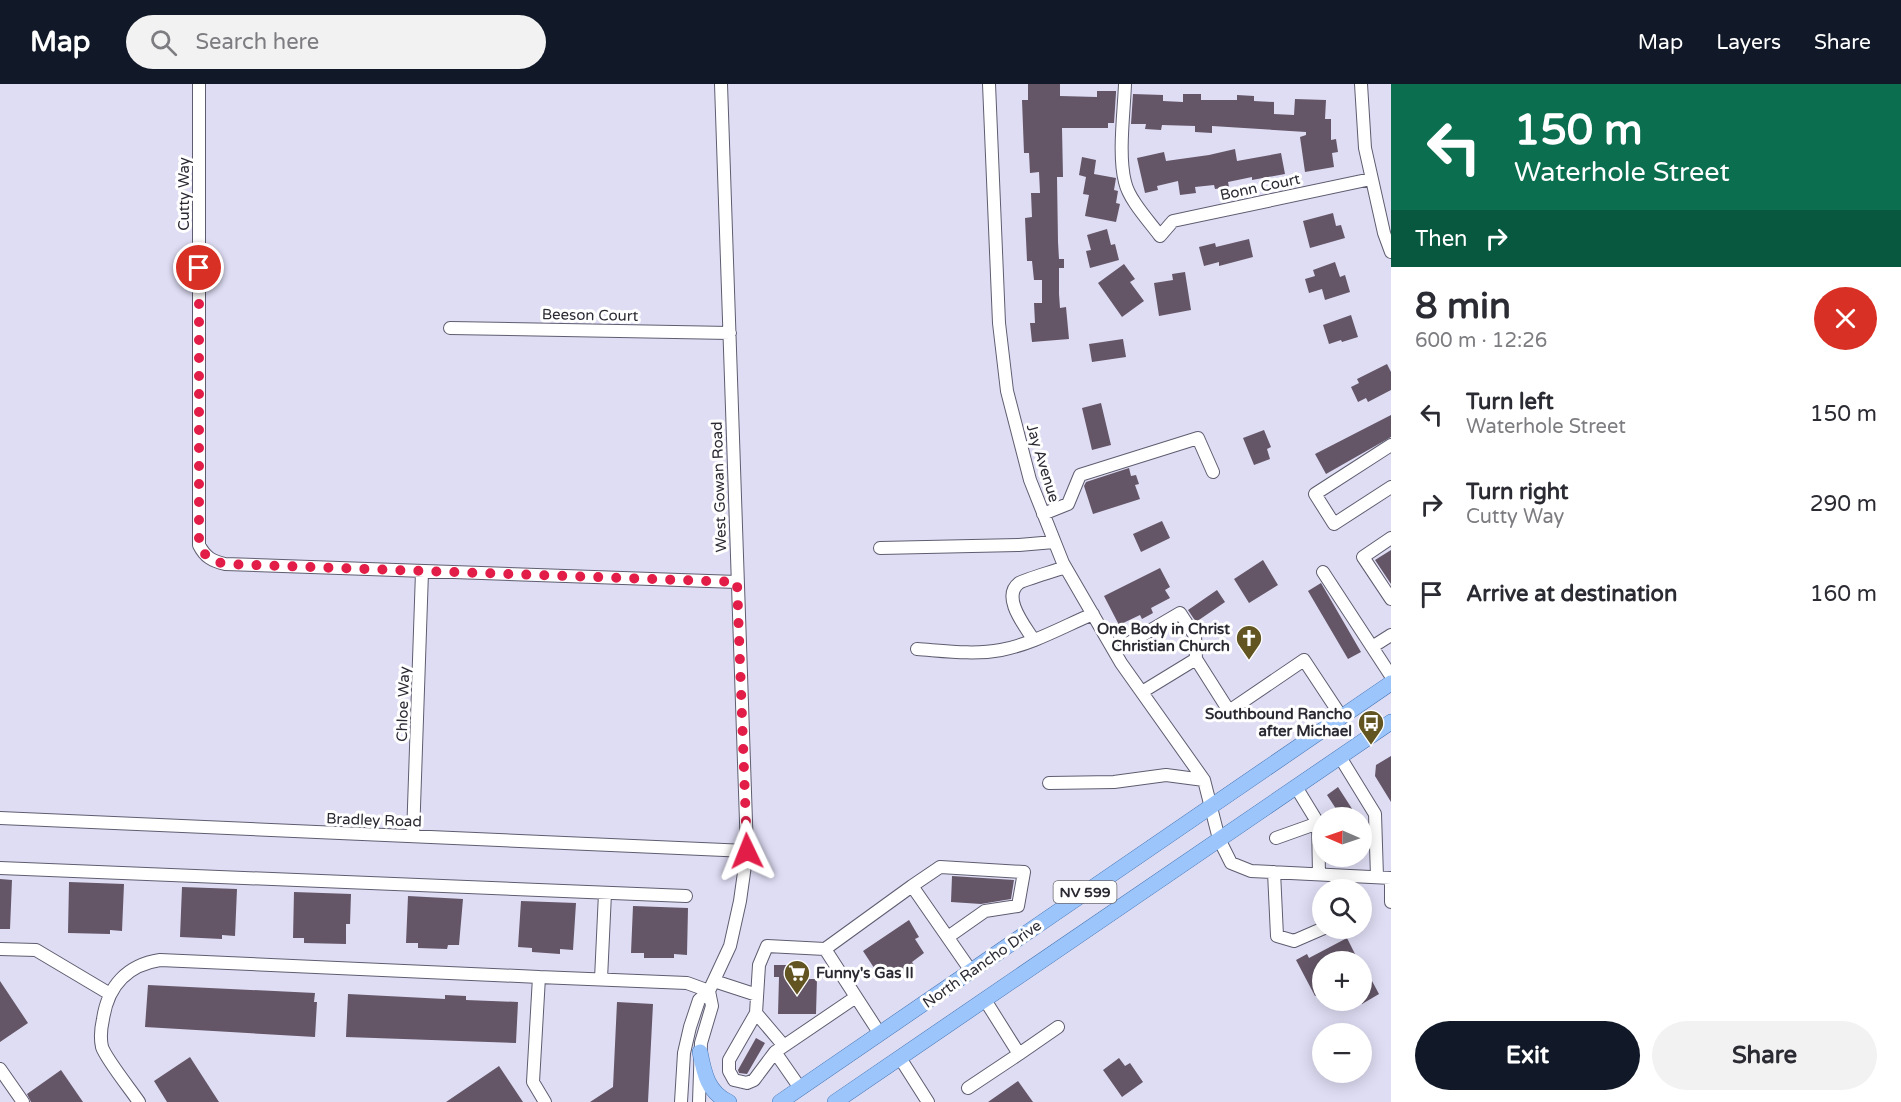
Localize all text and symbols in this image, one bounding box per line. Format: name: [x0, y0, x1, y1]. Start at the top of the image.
search box: [126, 15, 546, 69]
text: Map: [30, 25, 90, 59]
icon: search: [147, 26, 180, 59]
text: Search here: [195, 29, 319, 55]
text: Map: [1638, 30, 1683, 55]
text: Layers: [1716, 30, 1781, 55]
text: Share: [1814, 30, 1871, 55]
text: 150 m: [1514, 105, 1643, 156]
icon: left: [1415, 108, 1493, 186]
text: Waterhole Street: [1514, 156, 1730, 189]
street label: Cutty Way: [175, 157, 193, 231]
street label: Bonn Court: [1218, 170, 1302, 204]
icon: right: [1480, 222, 1513, 255]
text: Then: [1415, 226, 1468, 252]
pin: [173, 242, 224, 293]
icon: arrive: [182, 251, 215, 284]
text: 8 min: [1415, 285, 1511, 328]
button: close: [1814, 287, 1877, 350]
street label: Beeson Court: [542, 305, 639, 325]
text: 600 m · 12:26: [1415, 329, 1547, 353]
text: Turn left: [1466, 389, 1554, 415]
icon: left: [1415, 398, 1448, 431]
text: 150 m: [1810, 401, 1877, 427]
text: Waterhole Street: [1466, 415, 1626, 439]
street label: West Gowan Road: [708, 421, 730, 553]
street label: Jay Avenue: [1023, 422, 1063, 504]
text: Turn right: [1466, 479, 1568, 505]
icon: right: [1415, 488, 1448, 521]
text: 290 m: [1810, 491, 1877, 517]
text: Cutty Way: [1466, 505, 1564, 529]
icon: arrive: [1415, 578, 1448, 611]
text: Arrive at destination: [1466, 581, 1677, 607]
text: 160 m: [1810, 581, 1877, 607]
place label: One Body in Christ Christian Church: [1097, 620, 1230, 655]
church icon: One Body in Christ Christian Church: [1234, 623, 1264, 661]
street label: Chloe Way: [393, 666, 413, 742]
place label: Southbound Rancho after Michael: [1205, 705, 1352, 740]
bus stop icon: Southbound Rancho after Michael: [1356, 708, 1386, 746]
north arrow: [1312, 807, 1372, 867]
map controls: [1312, 807, 1372, 1083]
street label: Bradley Road: [326, 809, 422, 831]
position arrow: [715, 819, 779, 883]
button: search: [1312, 879, 1372, 939]
road number: NV 599: [1054, 881, 1116, 903]
street label: North Rancho Drive: [919, 916, 1045, 1012]
button: +: [1312, 951, 1372, 1011]
supermarket icon: Funny's Gas II: [782, 958, 812, 996]
place label: Funny's Gas II: [816, 964, 914, 983]
button: Exit: [1415, 1021, 1640, 1090]
button: Share: [1652, 1021, 1877, 1090]
button: −: [1312, 1023, 1372, 1083]

